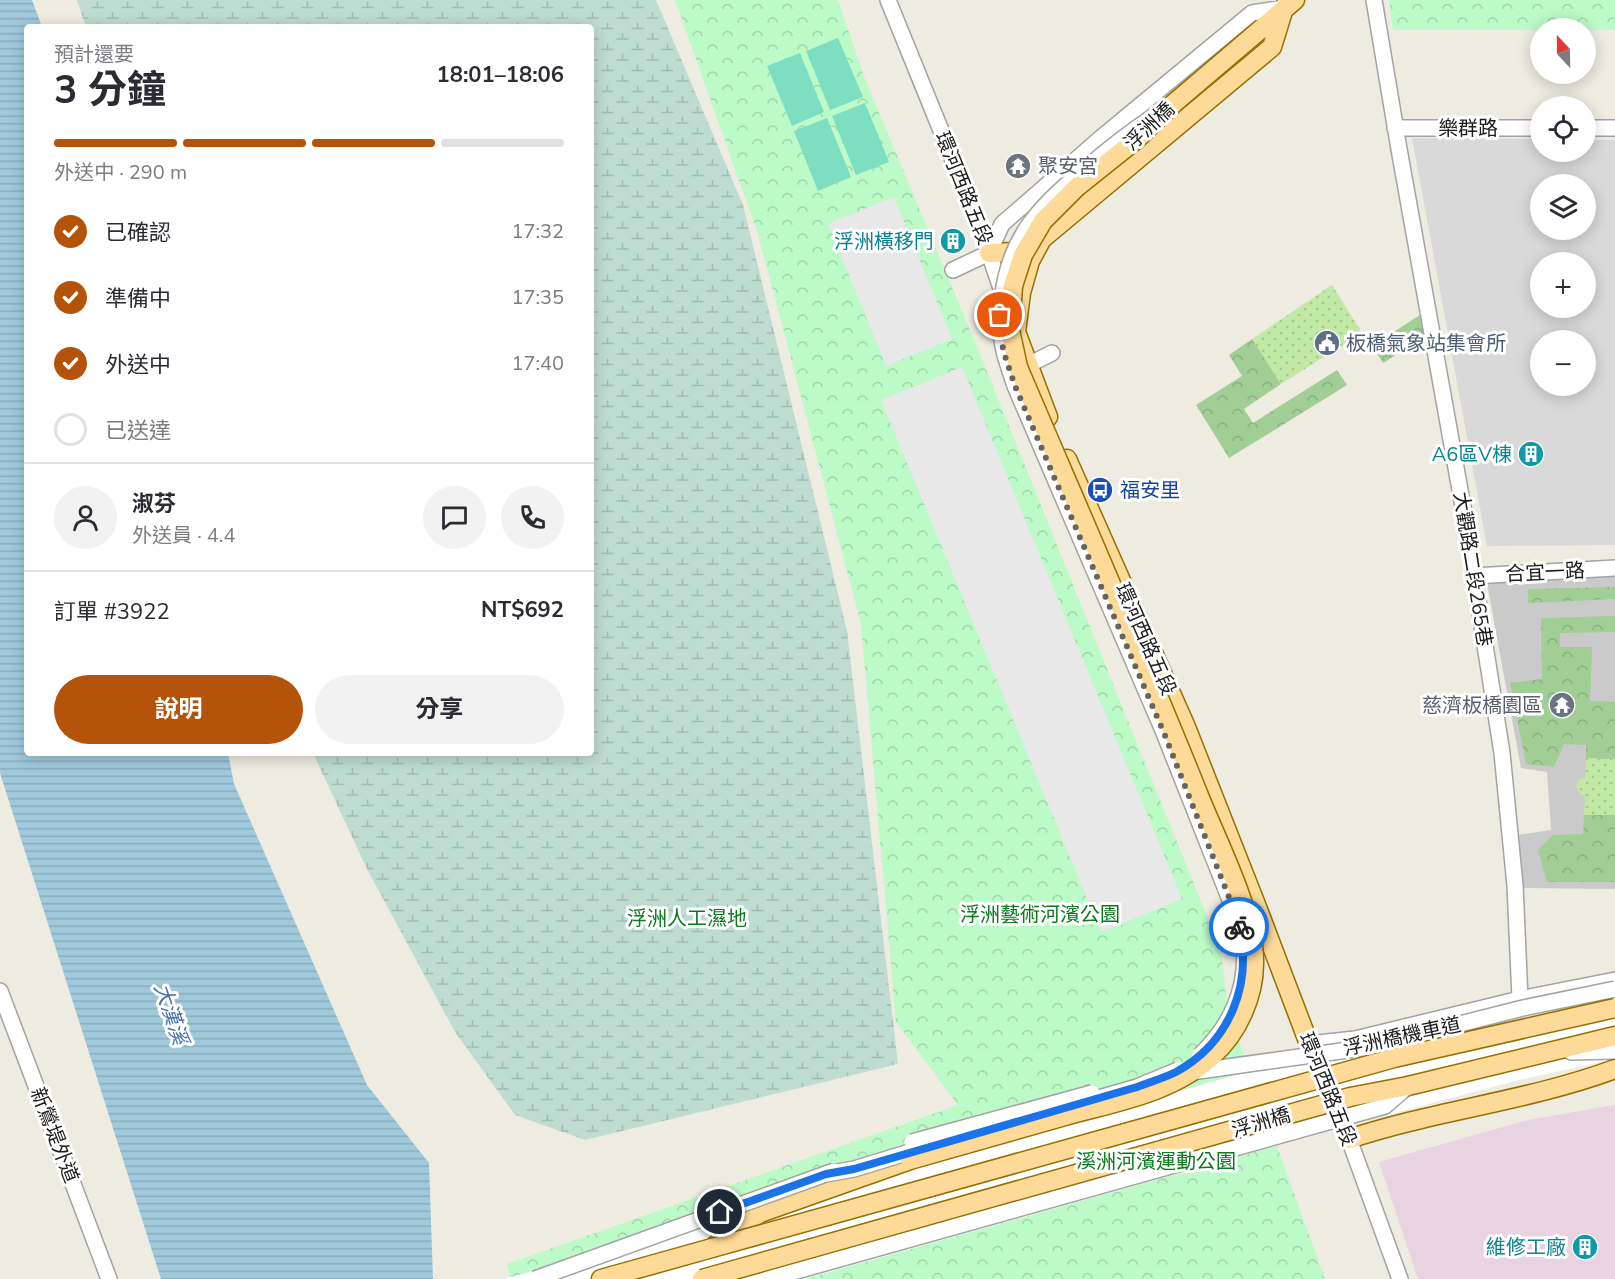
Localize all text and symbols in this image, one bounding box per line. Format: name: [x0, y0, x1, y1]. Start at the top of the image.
north arrow: [1530, 18, 1596, 84]
map controls: [1530, 18, 1596, 396]
text: 預計還要: [54, 41, 134, 68]
text: 18:01–18:06: [436, 60, 564, 90]
text: 3 分鐘: [54, 64, 166, 117]
street label: 浮洲橋: [1118, 96, 1180, 157]
button: locate: [1530, 96, 1596, 162]
street label: 樂群路: [1438, 115, 1498, 142]
street label: 環河西路五段: [929, 127, 999, 249]
temple icon: 聚安宮: [1003, 151, 1033, 181]
place label: 聚安宮: [1038, 153, 1098, 180]
text: 外送中 · 290 m: [54, 159, 187, 186]
button: layers: [1530, 174, 1596, 240]
icon: check: [54, 215, 87, 248]
text: 已確認: [105, 218, 171, 248]
text: 17:32: [511, 218, 564, 245]
building icon: 浮洲橫移門: [938, 226, 968, 256]
place label: 浮洲橫移門: [834, 228, 934, 255]
button: +: [1530, 252, 1596, 318]
icon: check: [54, 281, 87, 314]
text: 準備中: [105, 284, 171, 314]
text: 17:35: [511, 284, 564, 311]
pin: [974, 289, 1025, 340]
icon: bag: [983, 298, 1016, 331]
public building icon: 板橋氣象站集會所: [1312, 328, 1342, 358]
place label: 板橋氣象站集會所: [1346, 330, 1506, 357]
button: −: [1530, 330, 1596, 396]
icon: check: [54, 347, 87, 380]
text: 外送中: [105, 350, 171, 380]
text: 17:40: [511, 350, 564, 377]
text: 已送達: [105, 416, 171, 446]
building icon: A6區V棟: [1516, 439, 1546, 469]
place label: A6區V棟: [1432, 441, 1512, 468]
bus stop icon: 福安里: [1085, 475, 1115, 505]
place label: 福安里: [1120, 477, 1180, 504]
button: person: [54, 486, 117, 549]
button: chat: [423, 486, 486, 549]
button: phone: [501, 486, 564, 549]
text: 淑芬: [132, 489, 176, 519]
street label: 大觀路二段265巷: [1447, 490, 1498, 648]
text: 外送員 · 4.4: [132, 522, 235, 549]
street label: 合宜一路: [1504, 557, 1586, 588]
street label: 環河西路五段: [1109, 579, 1182, 700]
text: NT$692: [481, 595, 564, 625]
text: 訂單 #3922: [54, 597, 170, 627]
button: 說明: [54, 675, 303, 744]
button: 分享: [315, 675, 564, 744]
temple icon: 慈濟板橋園區: [1547, 690, 1577, 720]
place label: 慈濟板橋園區: [1422, 692, 1542, 719]
courier: [1209, 897, 1269, 957]
park label: 浮洲藝術河濱公園: [960, 901, 1120, 928]
park label: 浮洲人工濕地: [627, 905, 747, 932]
icon: bike: [1223, 911, 1256, 944]
water label: 大漢溪: [148, 980, 195, 1051]
street label: 浮洲橋機車道: [1341, 1011, 1464, 1062]
street label: 環河西路五段: [1293, 1028, 1363, 1150]
street label: 新鶯堤外道: [24, 1084, 85, 1187]
street label: 浮洲橋: [1229, 1101, 1294, 1144]
park label: 溪洲河濱運動公園: [1076, 1148, 1236, 1175]
pin: [694, 1186, 745, 1237]
icon: home: [703, 1195, 736, 1228]
building icon: 維修工廠: [1570, 1232, 1600, 1262]
place label: 維修工廠: [1486, 1234, 1566, 1261]

